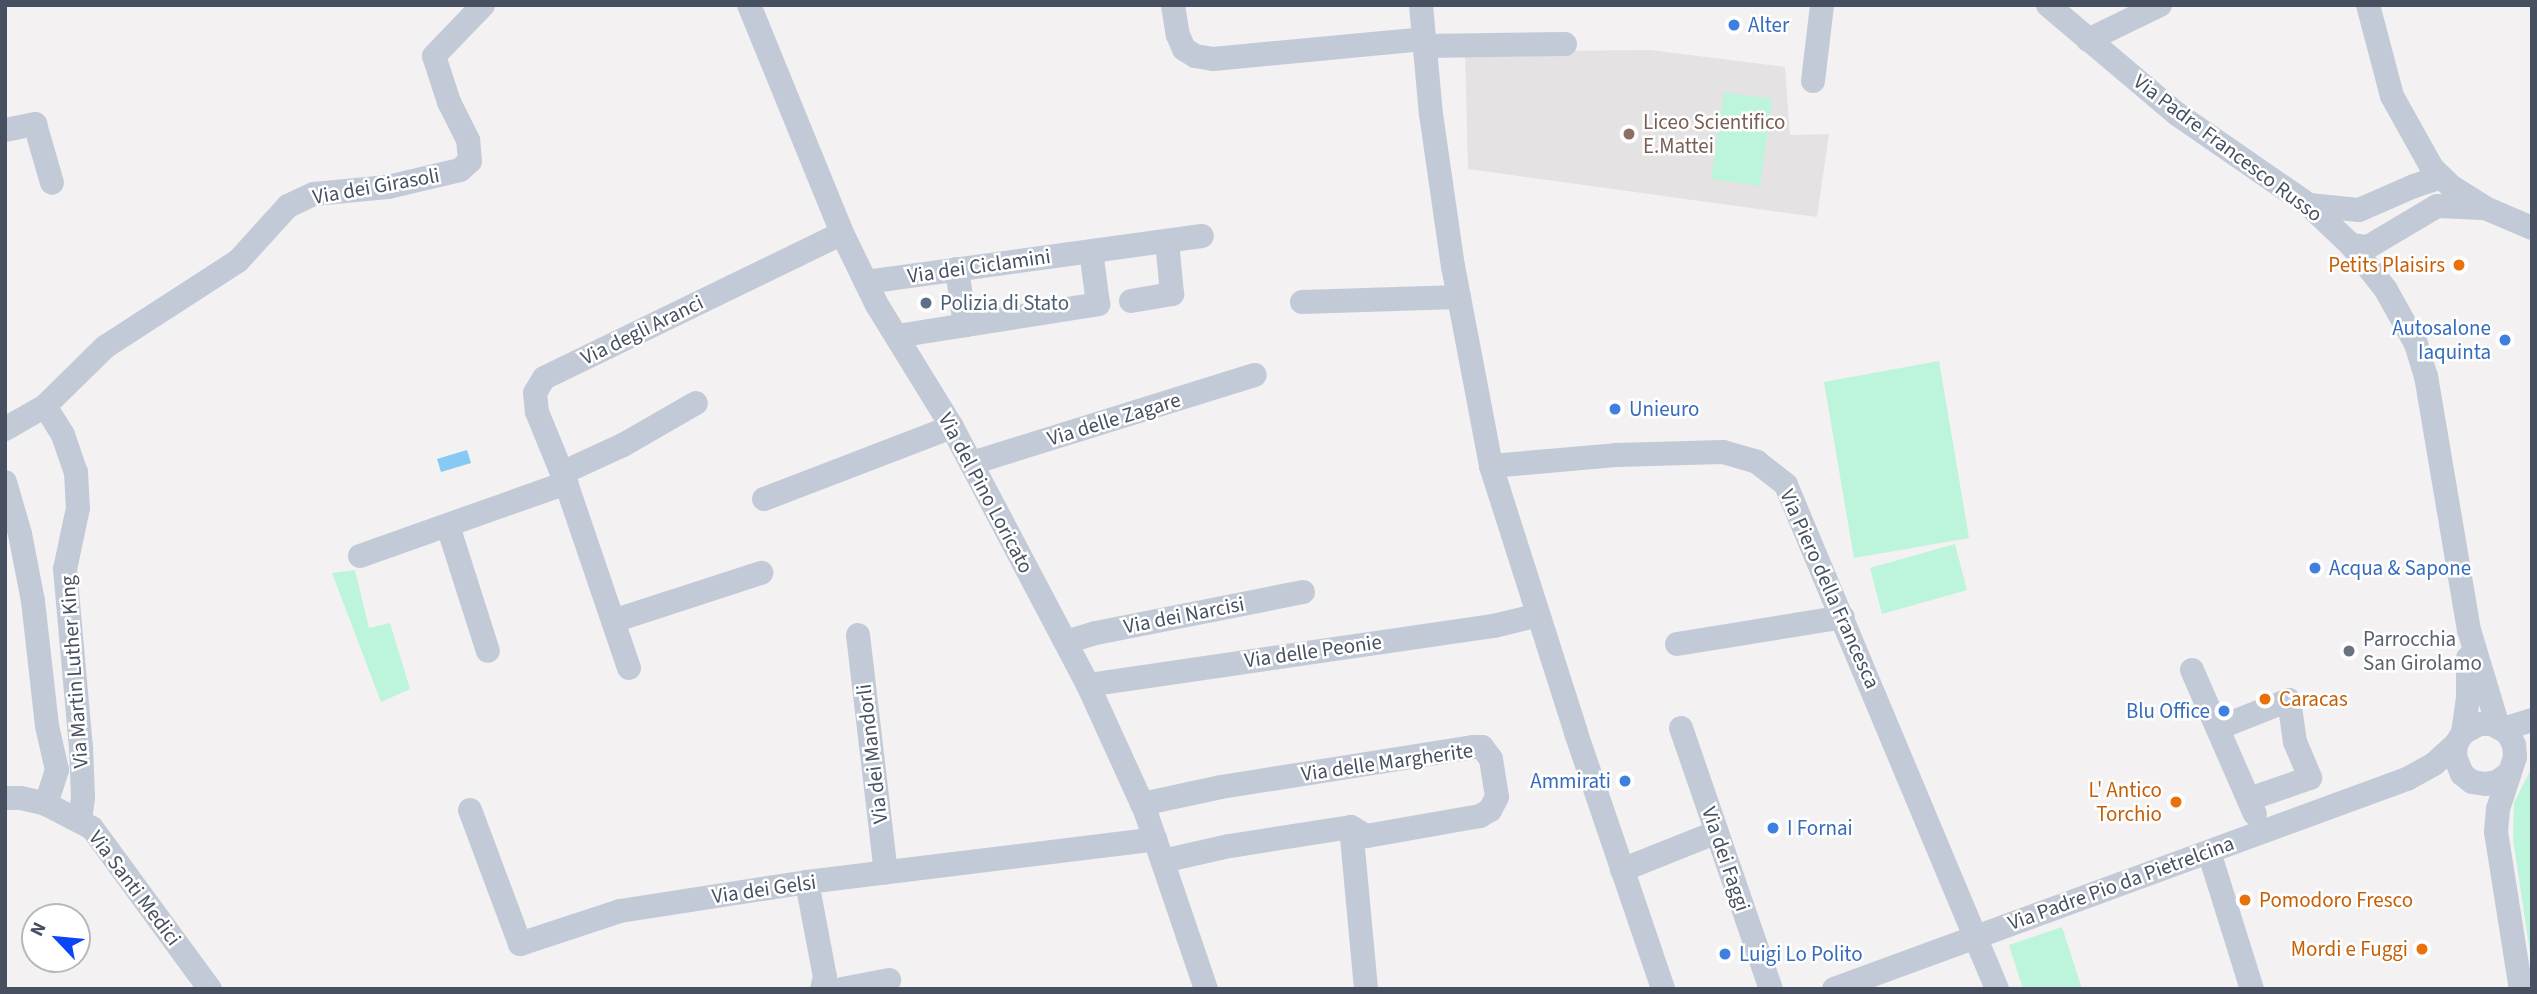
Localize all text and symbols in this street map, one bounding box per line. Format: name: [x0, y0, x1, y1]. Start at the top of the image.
place label: Alter: [1748, 12, 1789, 38]
marker: Alter: [1726, 17, 1742, 33]
street label: Via Padre Francesco Russo: [2129, 69, 2327, 227]
place label: Liceo Scientifico E.Mattei: [1643, 109, 1785, 159]
marker: Liceo Scientifico E.Mattei: [1621, 126, 1637, 142]
street label: Via dei Girasoli: [311, 162, 441, 210]
street label: Via dei Ciclamini: [906, 243, 1052, 289]
place label: Petits Plaisirs: [2328, 252, 2445, 278]
marker: Petits Plaisirs: [2451, 257, 2467, 273]
street label: Via degli Aranci: [577, 290, 707, 370]
place label: Polizia di Stato: [940, 290, 1069, 316]
marker: Polizia di Stato: [918, 295, 934, 311]
place label: Autosalone Iaquinta: [2392, 315, 2491, 365]
marker: Autosalone Iaquinta: [2497, 332, 2513, 348]
street label: Via delle Zagare: [1044, 387, 1184, 451]
place label: Unieuro: [1629, 396, 1699, 422]
marker: Unieuro: [1607, 401, 1623, 417]
street label: Via del Pino Loricato: [933, 408, 1039, 578]
street label: Via Piero della Francesca: [1775, 485, 1885, 693]
place label: Acqua & Sapone: [2329, 555, 2471, 581]
marker: Acqua & Sapone: [2307, 560, 2323, 576]
street label: Via Martin Luther King: [55, 575, 93, 769]
street label: Via dei Narcisi: [1122, 591, 1246, 639]
place label: Parrocchia San Girolamo: [2363, 626, 2482, 676]
street label: Via delle Peonie: [1243, 629, 1383, 673]
marker: Parrocchia San Girolamo: [2341, 643, 2357, 659]
street label: Via dei Mandorli: [851, 683, 893, 825]
place label: Caracas: [2279, 686, 2348, 712]
marker: Caracas: [2257, 691, 2273, 707]
place label: Blu Office: [2126, 698, 2210, 724]
marker: Blu Office: [2216, 703, 2232, 719]
street label: Via delle Margherite: [1299, 737, 1475, 787]
place label: Ammirati: [1530, 768, 1611, 794]
marker: Ammirati: [1617, 773, 1633, 789]
place label: L' Antico Torchio: [2089, 777, 2162, 827]
marker: L' Antico Torchio: [2168, 794, 2184, 810]
street label: Via dei Faggi: [1696, 803, 1756, 915]
place label: I Fornai: [1787, 815, 1853, 841]
marker: I Fornai: [1765, 820, 1781, 836]
street label: Via Santi Medici: [83, 825, 187, 951]
street label: Via Padre Pio da Pietrelcina: [2005, 830, 2237, 936]
street label: Via dei Gelsi: [710, 869, 818, 909]
place label: Pomodoro Fresco: [2259, 887, 2413, 913]
marker: Pomodoro Fresco: [2237, 892, 2253, 908]
north arrow: [21, 903, 91, 973]
text: N: [24, 918, 53, 941]
place label: Mordi e Fuggi: [2291, 936, 2408, 962]
place label: Luigi Lo Polito: [1739, 941, 1863, 967]
marker: Mordi e Fuggi: [2414, 941, 2430, 957]
marker: Luigi Lo Polito: [1717, 946, 1733, 962]

